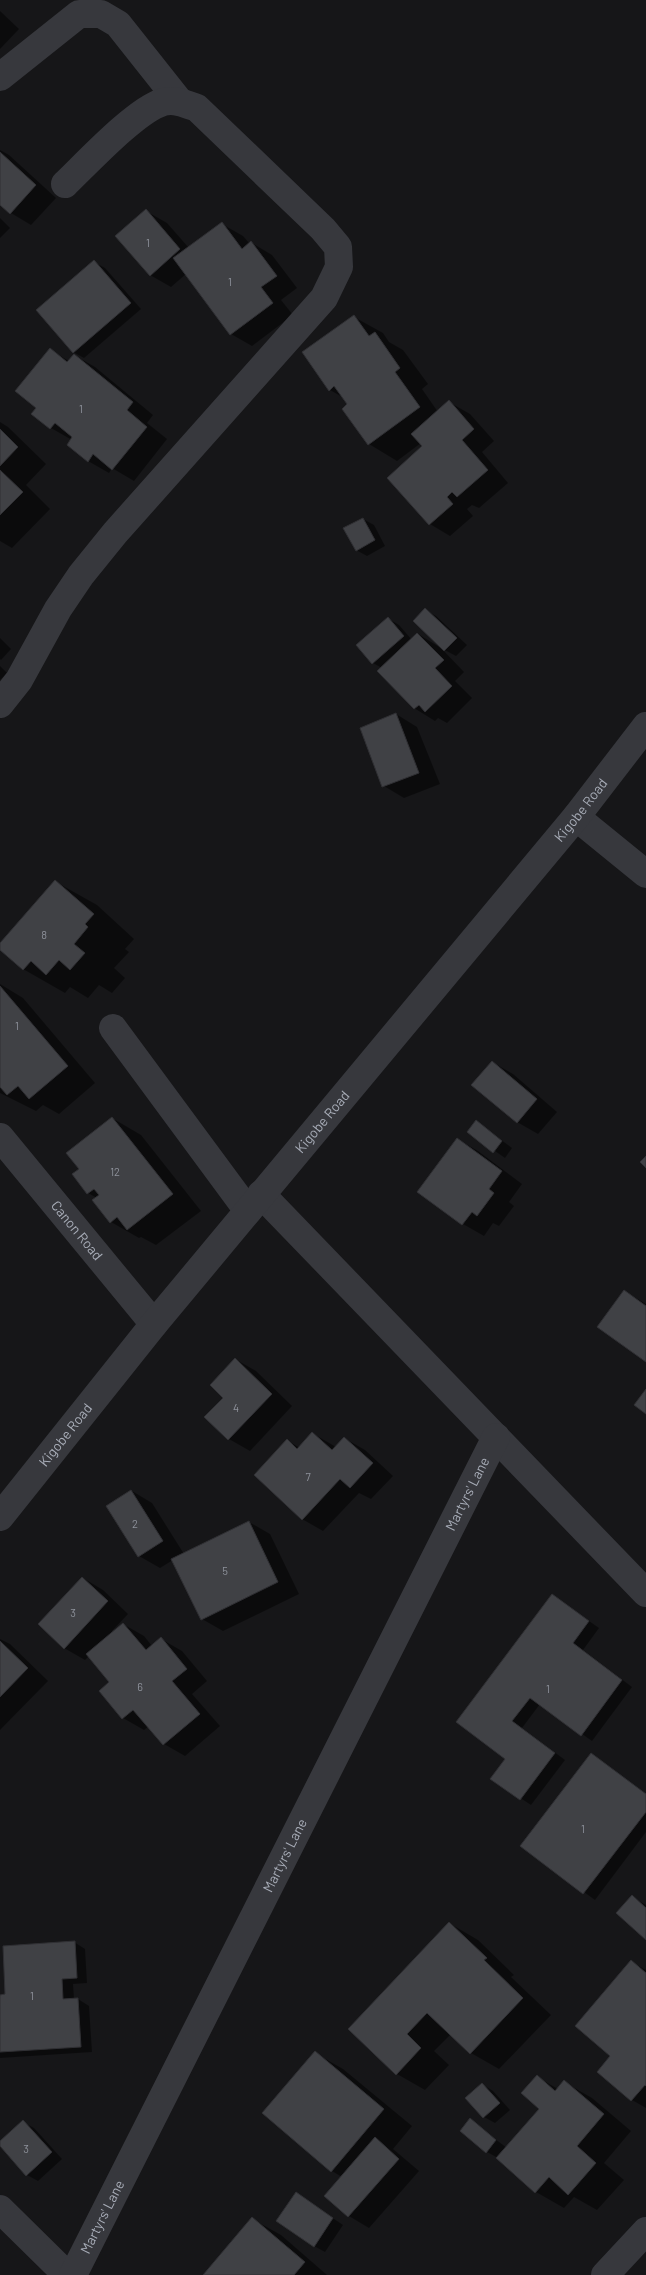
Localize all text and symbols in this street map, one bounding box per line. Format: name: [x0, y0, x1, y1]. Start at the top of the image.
house number: 1: [146, 236, 150, 249]
house number: 1: [228, 275, 232, 288]
house number: 1: [79, 402, 83, 415]
street label: Kigobe Road: [550, 775, 611, 845]
house number: 8: [41, 928, 47, 941]
house number: 1: [15, 1019, 19, 1032]
street label: Kigobe Road: [291, 1087, 353, 1156]
house number: 12: [110, 1165, 120, 1178]
street label: Canon Road: [48, 1197, 107, 1263]
street label: Kigobe Road: [35, 1400, 95, 1470]
house number: 4: [233, 1401, 239, 1414]
street label: Martyrs' Lane: [441, 1454, 492, 1533]
house number: 7: [305, 1470, 311, 1483]
house number: 2: [132, 1517, 138, 1530]
house number: 5: [222, 1564, 228, 1577]
house number: 3: [70, 1606, 76, 1619]
house number: 6: [137, 1680, 143, 1693]
house number: 1: [546, 1682, 550, 1695]
street label: Martyrs' Lane: [259, 1816, 310, 1895]
house number: 1: [581, 1822, 585, 1835]
house number: 1: [30, 1989, 34, 2002]
house number: 3: [23, 2142, 29, 2155]
street label: Martyrs' Lane: [76, 2177, 127, 2256]

